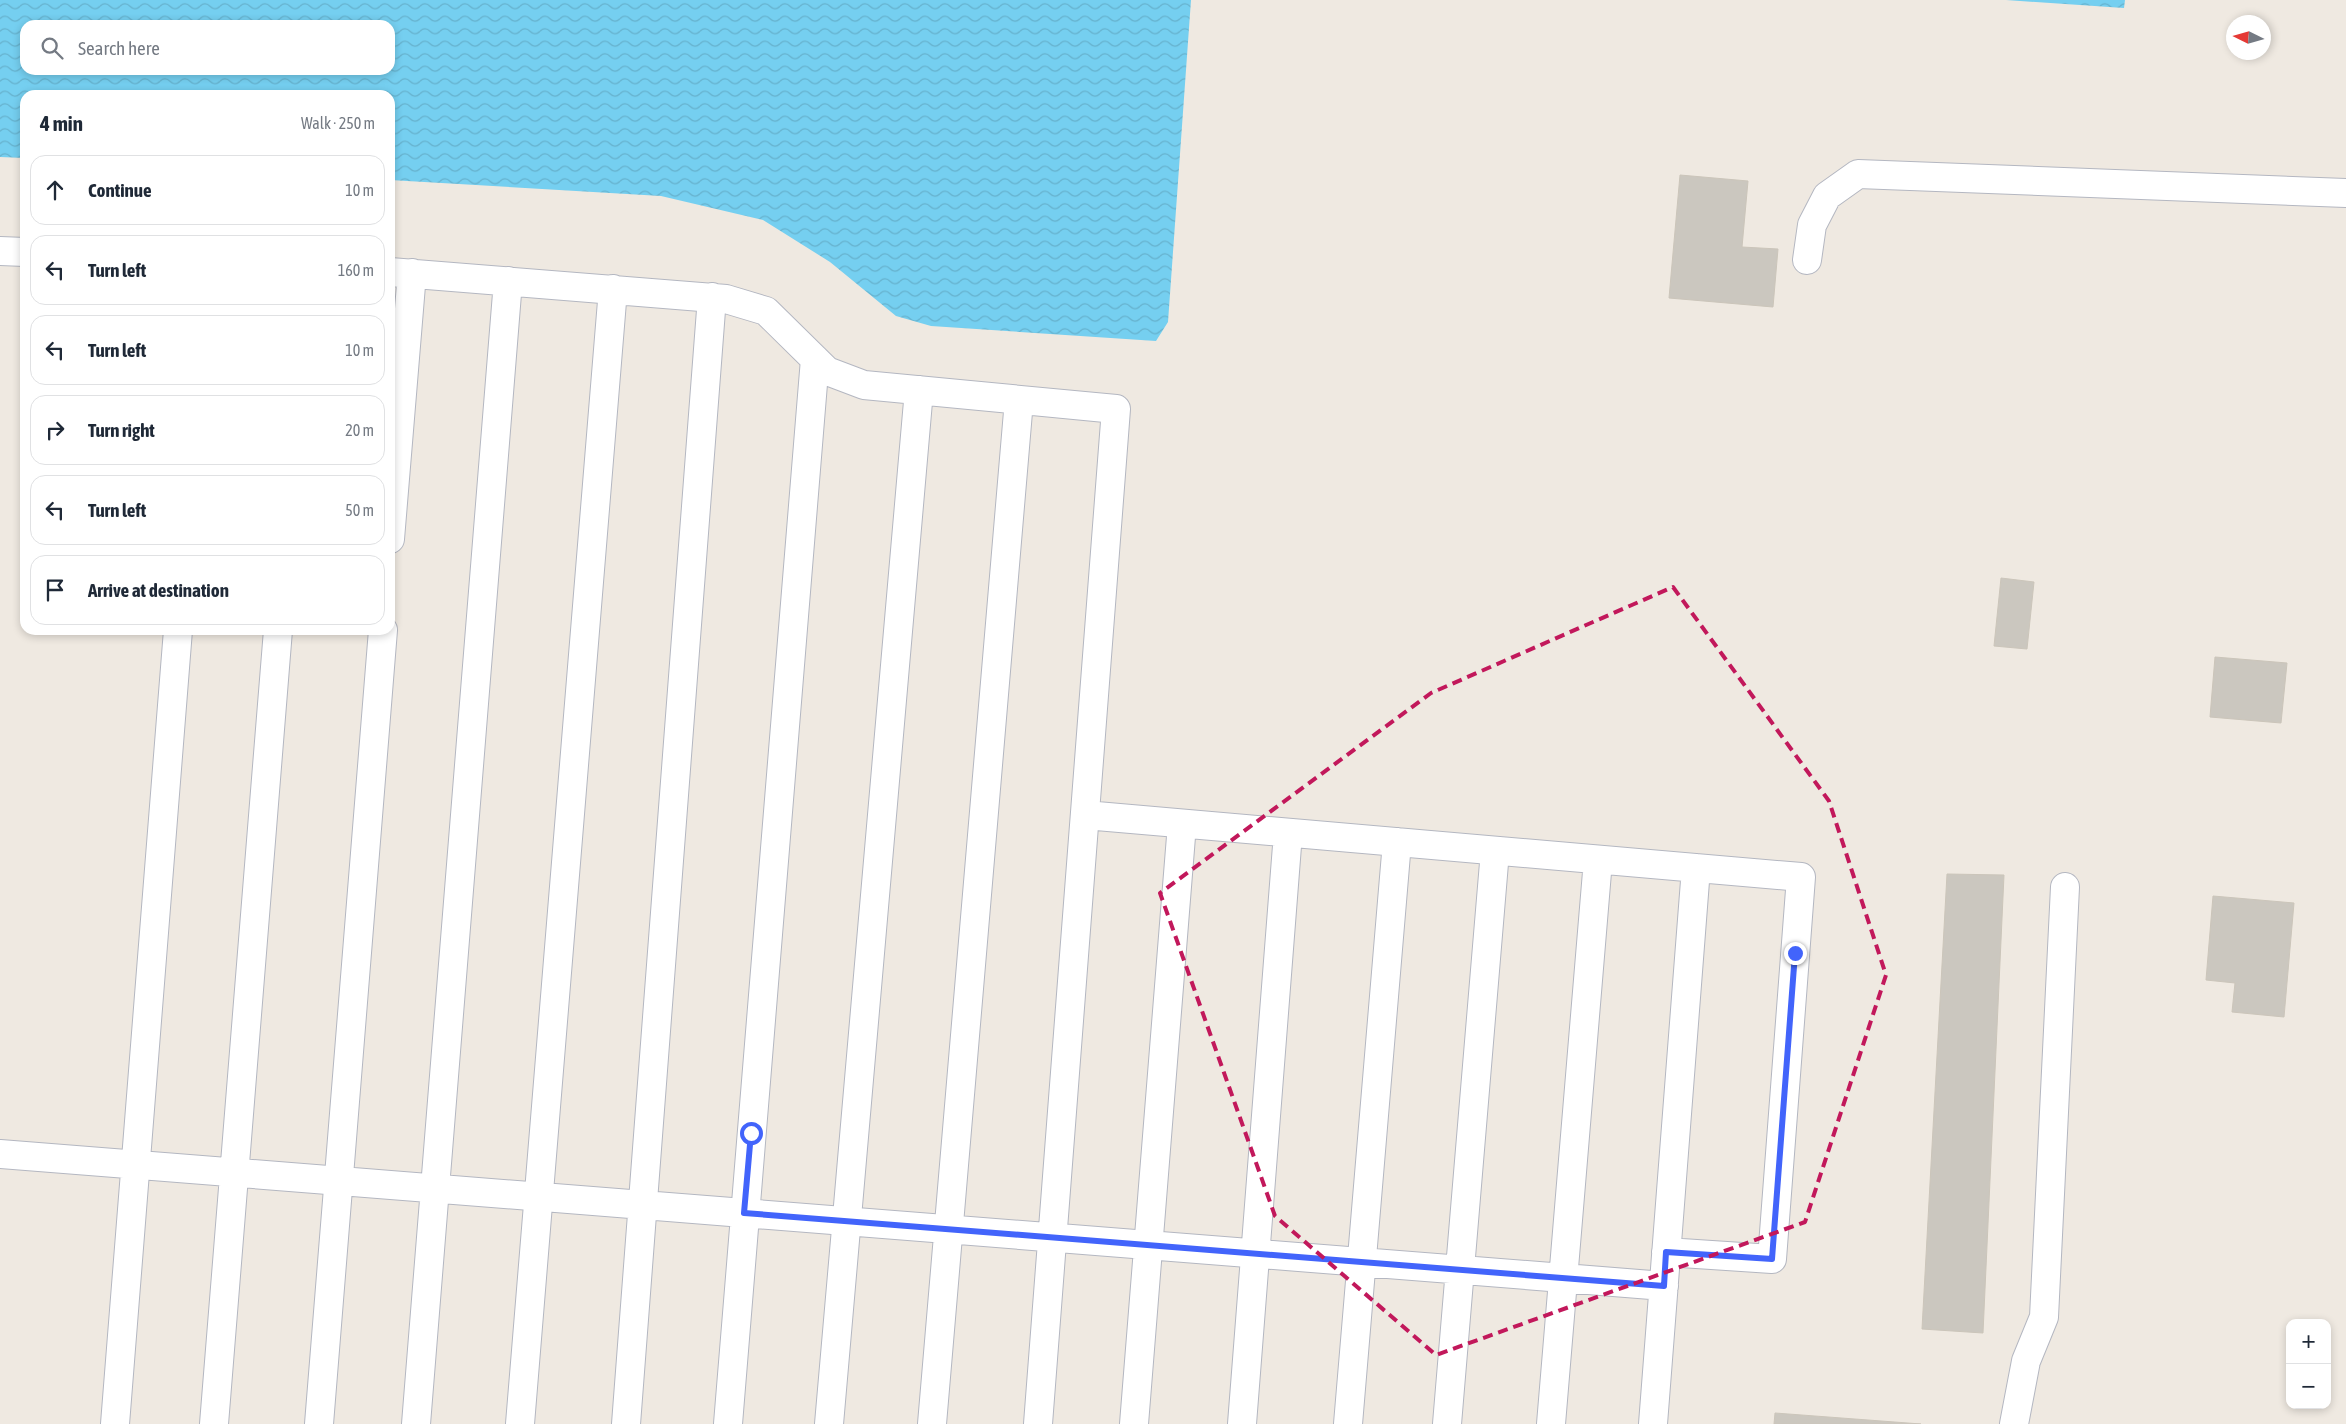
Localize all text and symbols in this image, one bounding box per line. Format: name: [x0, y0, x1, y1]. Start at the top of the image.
north arrow: [2226, 15, 2271, 60]
search box: [20, 20, 395, 75]
icon: search: [38, 34, 66, 62]
text: Search here: [78, 37, 160, 59]
text: 4 min: [40, 111, 83, 135]
text: Walk · 250 m: [301, 114, 375, 132]
icon: ahead: [41, 176, 69, 204]
text: Continue: [88, 179, 152, 201]
text: 10 m: [345, 181, 374, 199]
icon: left: [41, 256, 69, 284]
text: Turn left: [88, 259, 146, 281]
text: 160 m: [338, 261, 374, 279]
icon: left: [41, 336, 69, 364]
text: Turn left: [88, 339, 146, 361]
text: 10 m: [345, 341, 374, 359]
icon: right: [41, 416, 69, 444]
text: Turn right: [88, 419, 155, 441]
text: 20 m: [345, 421, 374, 439]
icon: left: [41, 496, 69, 524]
text: Turn left: [88, 499, 146, 521]
text: 50 m: [345, 501, 374, 519]
icon: arrive: [41, 576, 69, 604]
text: Arrive at destination: [88, 579, 229, 601]
route end: [1784, 942, 1807, 965]
route start: [740, 1122, 763, 1145]
map controls: [2286, 1319, 2331, 1409]
button: +: [2286, 1319, 2331, 1364]
button: −: [2286, 1364, 2331, 1409]

